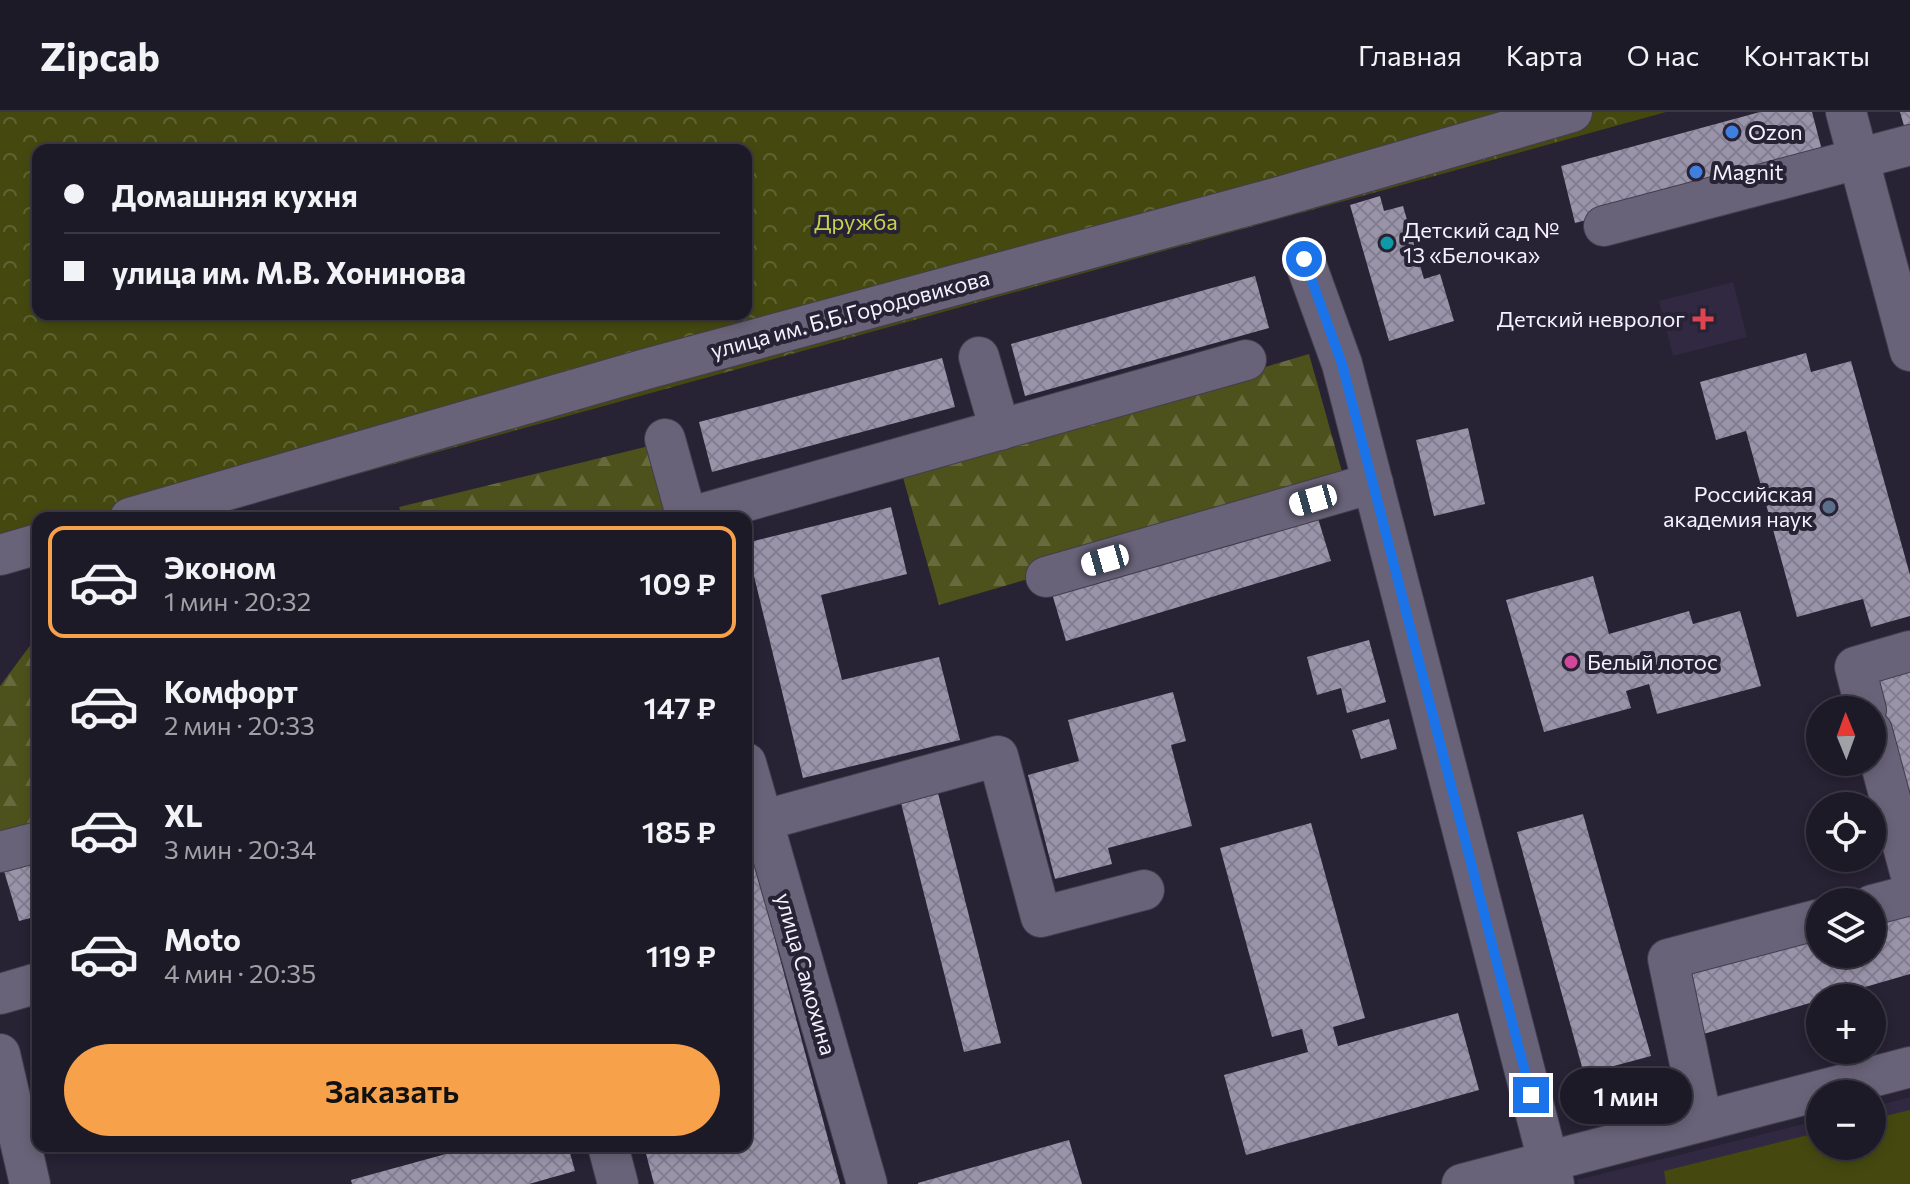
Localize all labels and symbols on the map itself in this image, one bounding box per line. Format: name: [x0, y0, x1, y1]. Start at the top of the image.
place label: Ozon: [1748, 118, 1803, 145]
marker: Ozon: [1723, 123, 1741, 141]
place label: Magnit: [1712, 158, 1784, 185]
marker: Magnit: [1687, 163, 1705, 181]
park label: Дружба: [814, 208, 898, 235]
place label: Детский сад № 13 «Белочка»: [1403, 216, 1559, 268]
marker: Детский сад № 13 «Белочка»: [1378, 234, 1396, 252]
route start: [1286, 241, 1322, 277]
street label: улица им. Б.Б.Городовикова: [707, 263, 992, 364]
place label: Детский невролог: [1497, 305, 1685, 332]
marker: Детский невролог: [1692, 308, 1714, 330]
place label: Российская академия наук: [1663, 480, 1813, 532]
car: [1287, 482, 1339, 518]
marker: Российская академия наук: [1820, 498, 1838, 516]
car: [1079, 542, 1131, 578]
place label: Белый лотос: [1587, 648, 1718, 675]
marker: Белый лотос: [1562, 653, 1580, 671]
north arrow: [1806, 696, 1886, 776]
street label: улица Самохина: [770, 890, 843, 1058]
callout: 1 мин: [1559, 1067, 1691, 1123]
route end: [1513, 1077, 1549, 1113]

